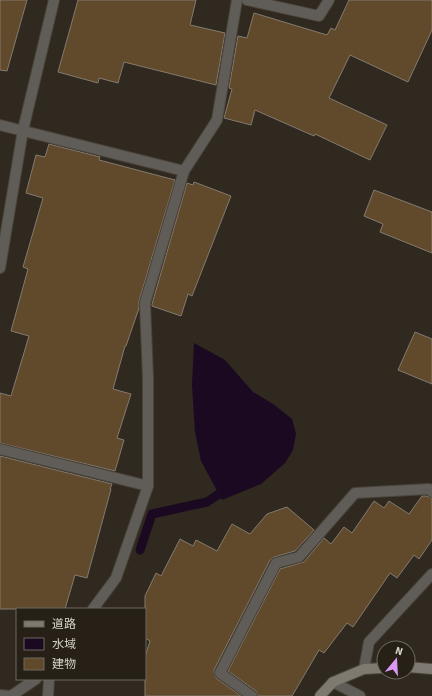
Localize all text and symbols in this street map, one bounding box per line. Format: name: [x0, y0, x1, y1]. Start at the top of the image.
legend: [16, 608, 146, 680]
text: 道路: [52, 616, 76, 633]
text: 水域: [52, 636, 76, 653]
north arrow: [376, 640, 416, 680]
text: N: [393, 643, 405, 659]
text: 建物: [52, 656, 76, 673]

